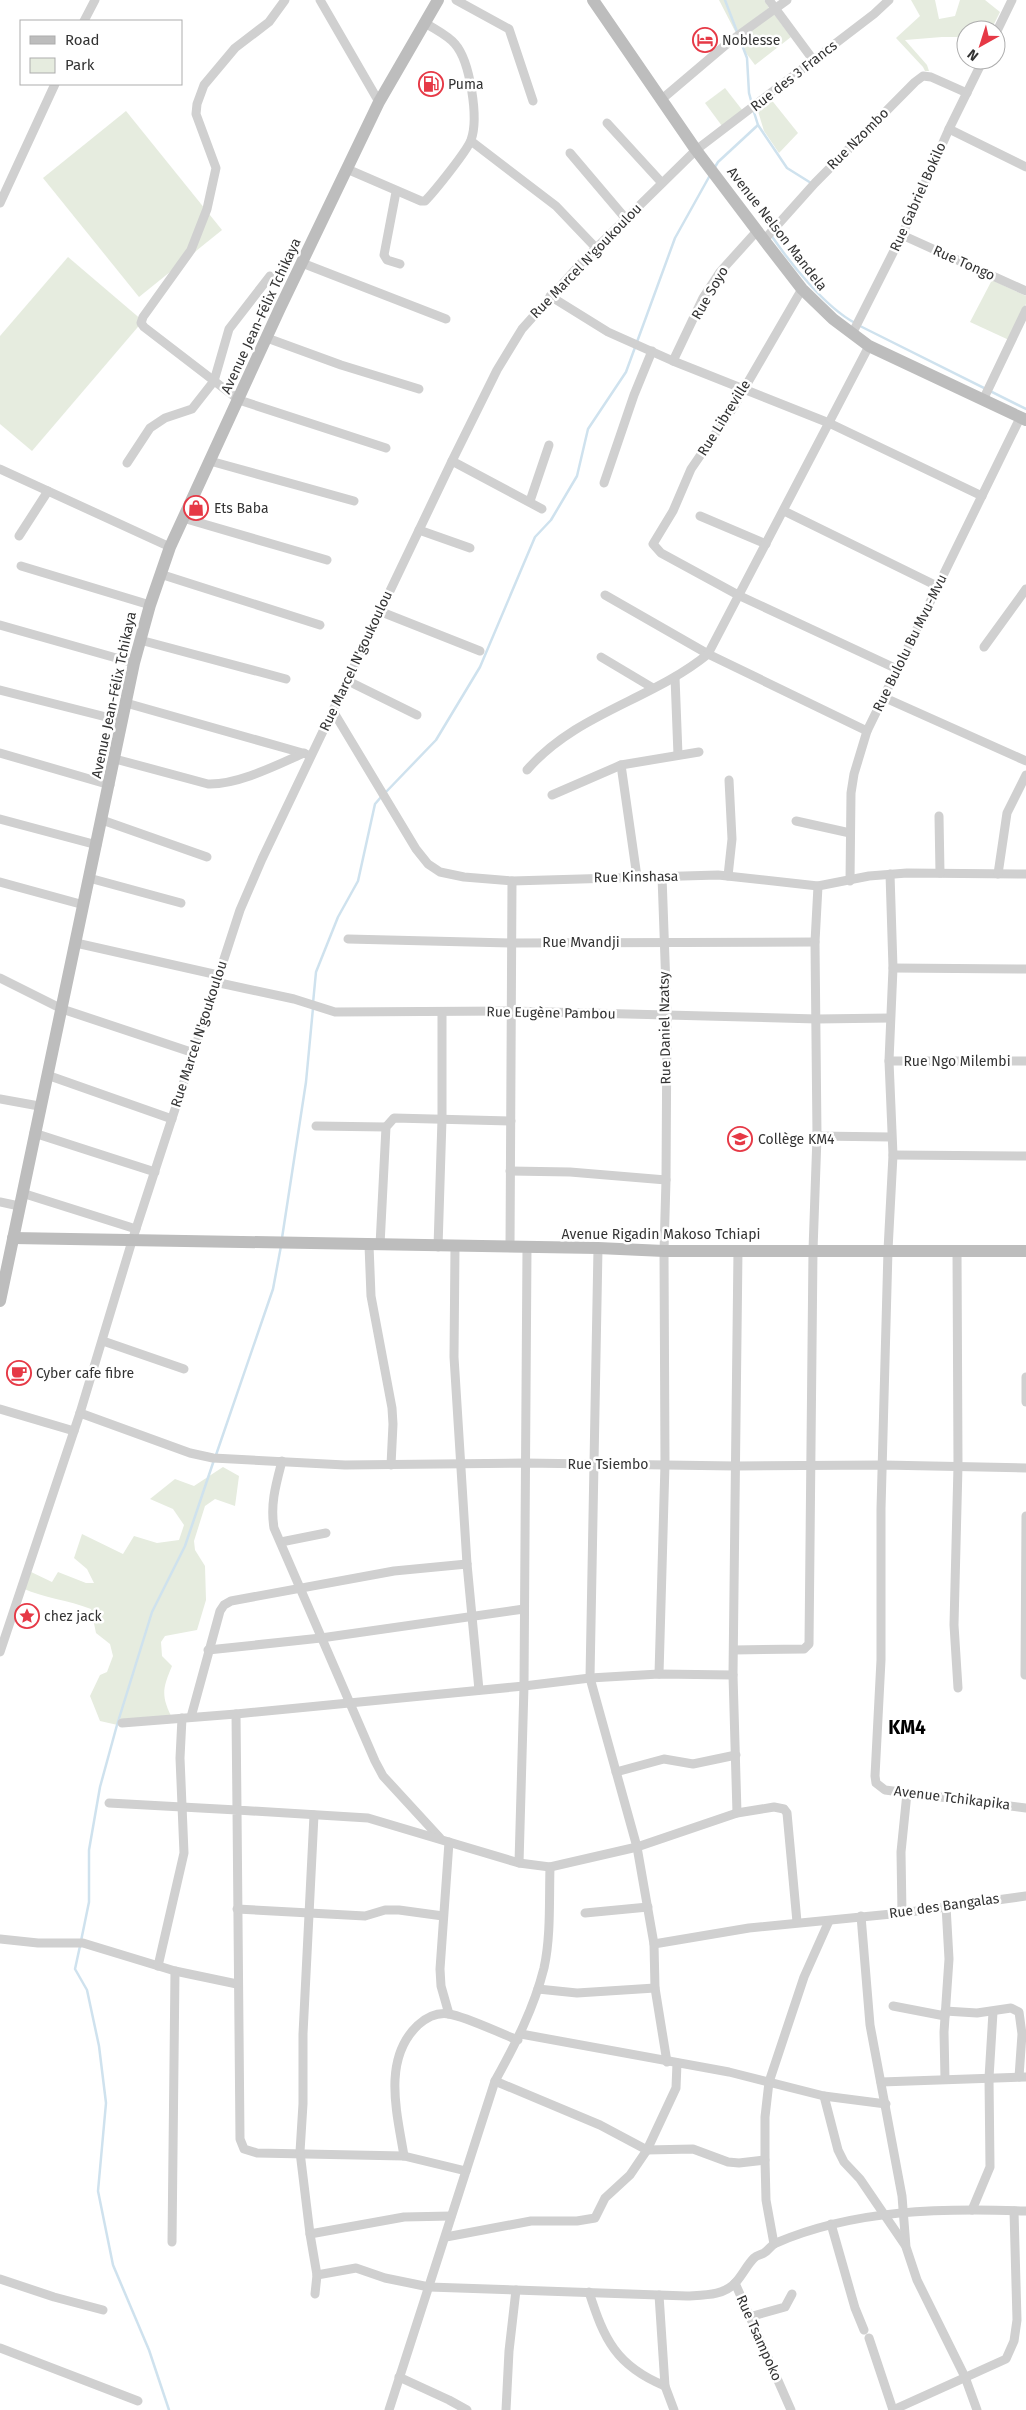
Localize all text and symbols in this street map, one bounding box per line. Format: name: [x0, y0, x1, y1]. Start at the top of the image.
legend: [20, 20, 182, 85]
north arrow: [956, 20, 1006, 70]
hotel icon: Noblesse: [692, 27, 718, 53]
text: Road: [65, 31, 100, 49]
place label: Noblesse: [722, 32, 780, 49]
street label: Rue des 3 Francs: [747, 37, 841, 115]
text: N: [964, 45, 982, 64]
text: Park: [65, 56, 95, 74]
fuel station icon: Puma: [418, 71, 444, 97]
place label: Puma: [448, 76, 484, 93]
street label: Rue Nzombo: [824, 105, 892, 173]
street label: Rue Gabriel Bokilo: [886, 140, 950, 254]
street label: Avenue Nelson Mandela: [723, 164, 831, 294]
street label: Rue Marcel N'goukoulou: [527, 200, 645, 322]
street label: Avenue Jean-Félix Tchikaya: [217, 235, 305, 397]
street label: Rue Tongo: [930, 242, 998, 284]
street label: Rue Soyo: [688, 263, 732, 323]
street label: Rue Libreville: [694, 377, 754, 459]
shop icon: Ets Baba: [183, 495, 209, 521]
place label: Ets Baba: [214, 500, 269, 517]
street label: Rue Bulolu Bu Mvu-Mvu: [869, 572, 951, 714]
street label: Rue Marcel N'goukoulou: [316, 588, 396, 734]
street label: Avenue Jean-Félix Tchikaya: [88, 610, 140, 780]
street label: Rue Kinshasa: [594, 868, 678, 886]
street label: Rue Mvandji: [542, 934, 620, 951]
street label: Rue Marcel N'goukoulou: [167, 959, 231, 1109]
street label: Rue Daniel Nzatsy: [656, 971, 674, 1085]
street label: Rue Eugène Pambou: [486, 1003, 616, 1023]
street label: Rue Ngo Milembi: [903, 1053, 1011, 1070]
school or university icon: Collège KM4: [727, 1126, 753, 1152]
place label: Collège KM4: [758, 1131, 835, 1148]
street label: Avenue Rigadin Makoso Tchiapi: [562, 1226, 760, 1243]
cafe icon: Cyber cafe fibre: [6, 1360, 32, 1386]
place label: Cyber cafe fibre: [36, 1365, 134, 1382]
street label: Rue Tsiembo: [567, 1456, 649, 1473]
place icon: chez jack: [14, 1603, 40, 1629]
place label: chez jack: [44, 1608, 102, 1625]
district label: KM4: [888, 1716, 926, 1739]
street label: Avenue Tchikapika: [893, 1782, 1011, 1814]
street label: Rue des Bangalas: [888, 1890, 1001, 1922]
street label: Rue Tsampoko: [732, 2292, 786, 2384]

